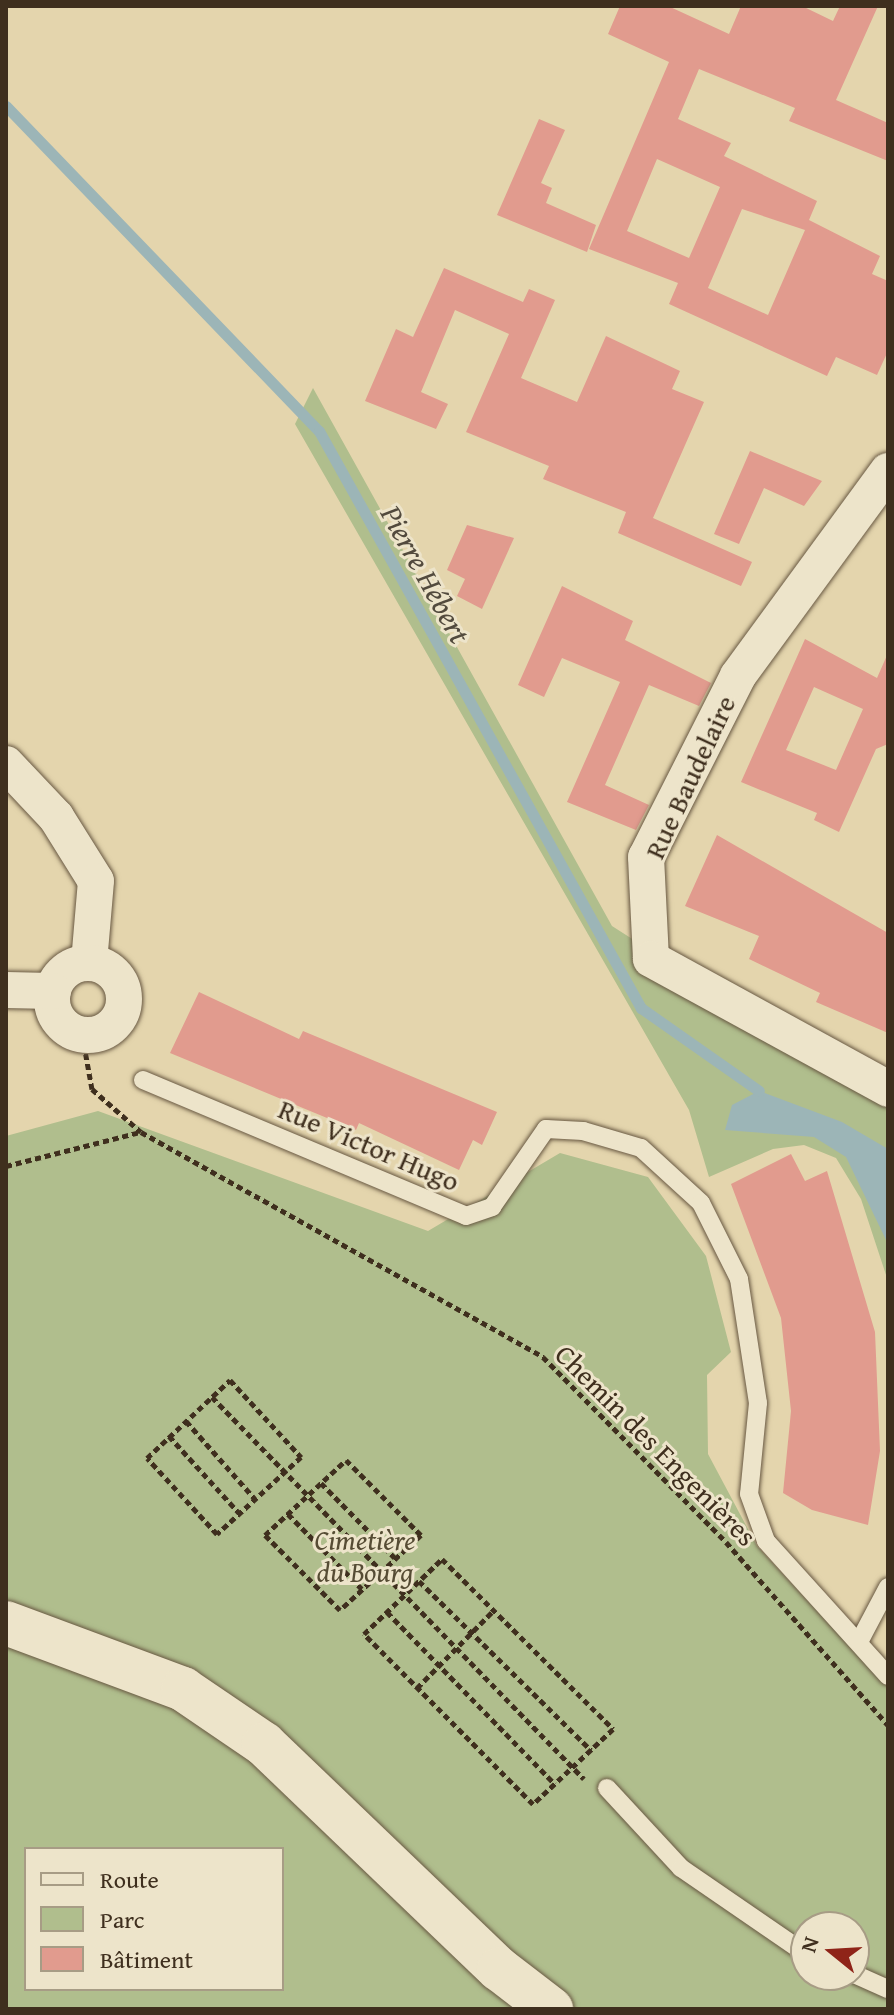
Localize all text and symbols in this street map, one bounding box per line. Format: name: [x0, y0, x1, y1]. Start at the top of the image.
water label: Pierre Hébert: [373, 499, 479, 649]
street label: Rue Baudelaire: [638, 690, 742, 864]
street label: Rue Victor Hugo: [274, 1092, 464, 1198]
street label: Chemin des Engenières: [548, 1337, 764, 1553]
park label: Cimetière du Bourg: [314, 1523, 416, 1589]
legend: [24, 1847, 284, 1991]
text: Route: [100, 1862, 159, 1897]
text: Parc: [100, 1902, 144, 1937]
north arrow: [790, 1911, 870, 1991]
text: N: [792, 1932, 827, 1956]
text: Bâtiment: [100, 1942, 193, 1977]

